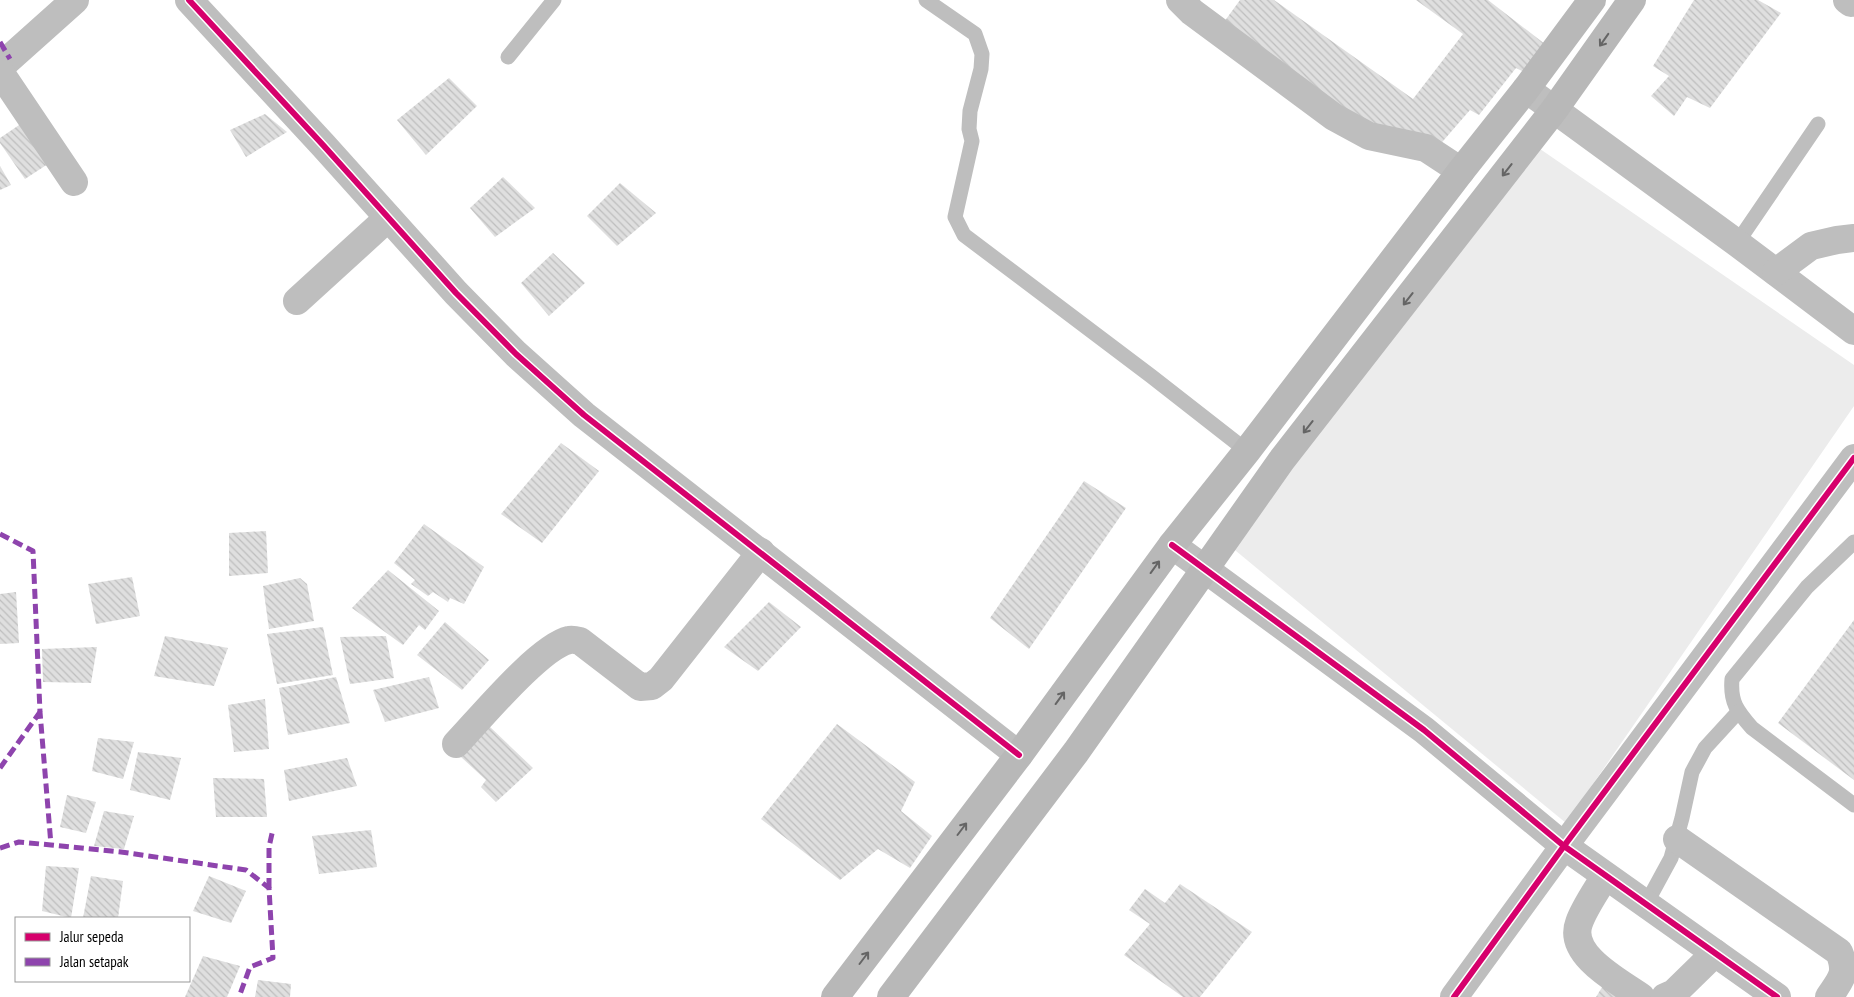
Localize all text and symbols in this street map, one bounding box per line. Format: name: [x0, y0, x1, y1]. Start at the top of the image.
one-way arrow: [1599, 33, 1609, 47]
one-way arrow: [1502, 163, 1513, 176]
one-way arrow: [1402, 292, 1413, 305]
one-way arrow: [1303, 420, 1313, 434]
one-way arrow: [1150, 560, 1160, 574]
one-way arrow: [1054, 692, 1065, 706]
one-way arrow: [957, 823, 968, 836]
legend: [15, 917, 190, 982]
text: Jalur sepeda: [59, 927, 123, 946]
one-way arrow: [859, 951, 869, 965]
text: Jalan setapak: [59, 952, 129, 971]

